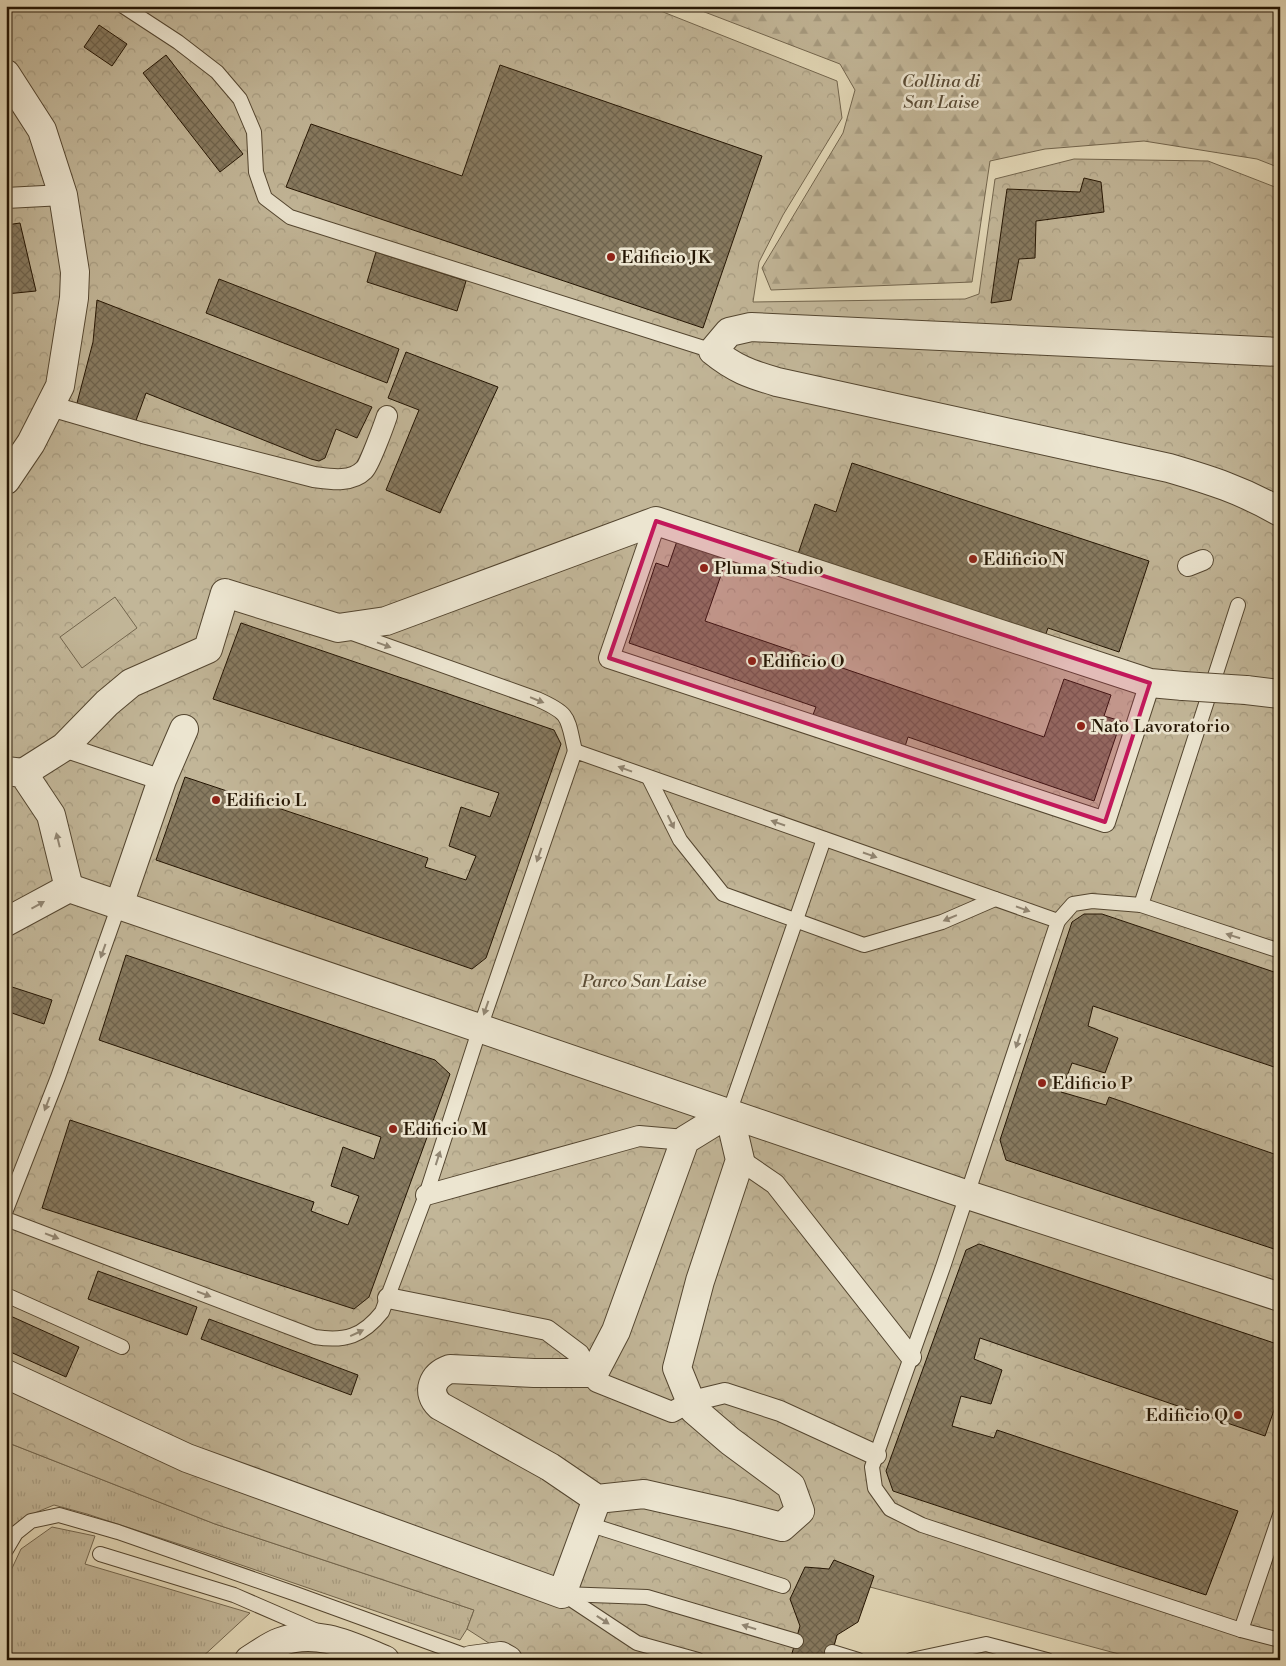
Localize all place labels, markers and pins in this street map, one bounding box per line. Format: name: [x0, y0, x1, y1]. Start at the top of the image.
place label: Edificio JK: [621, 246, 713, 269]
marker: Edificio JK: [605, 251, 617, 263]
place label: Edificio N: [983, 548, 1065, 571]
marker: Edificio N: [967, 553, 979, 565]
place label: Pluma Studio: [714, 557, 824, 580]
marker: Pluma Studio: [698, 562, 710, 574]
place label: Edificio O: [762, 650, 845, 673]
marker: Edificio O: [746, 655, 758, 667]
place label: Nato Lavoratorio: [1091, 715, 1230, 738]
marker: Nato Lavoratorio: [1075, 720, 1087, 732]
place label: Edificio L: [226, 789, 306, 812]
marker: Edificio L: [210, 794, 222, 806]
place label: Edificio P: [1052, 1072, 1133, 1095]
marker: Edificio P: [1036, 1077, 1048, 1089]
place label: Edificio M: [403, 1118, 487, 1141]
marker: Edificio M: [387, 1123, 399, 1135]
place label: Edificio Q: [1145, 1404, 1228, 1427]
marker: Edificio Q: [1232, 1409, 1244, 1421]

